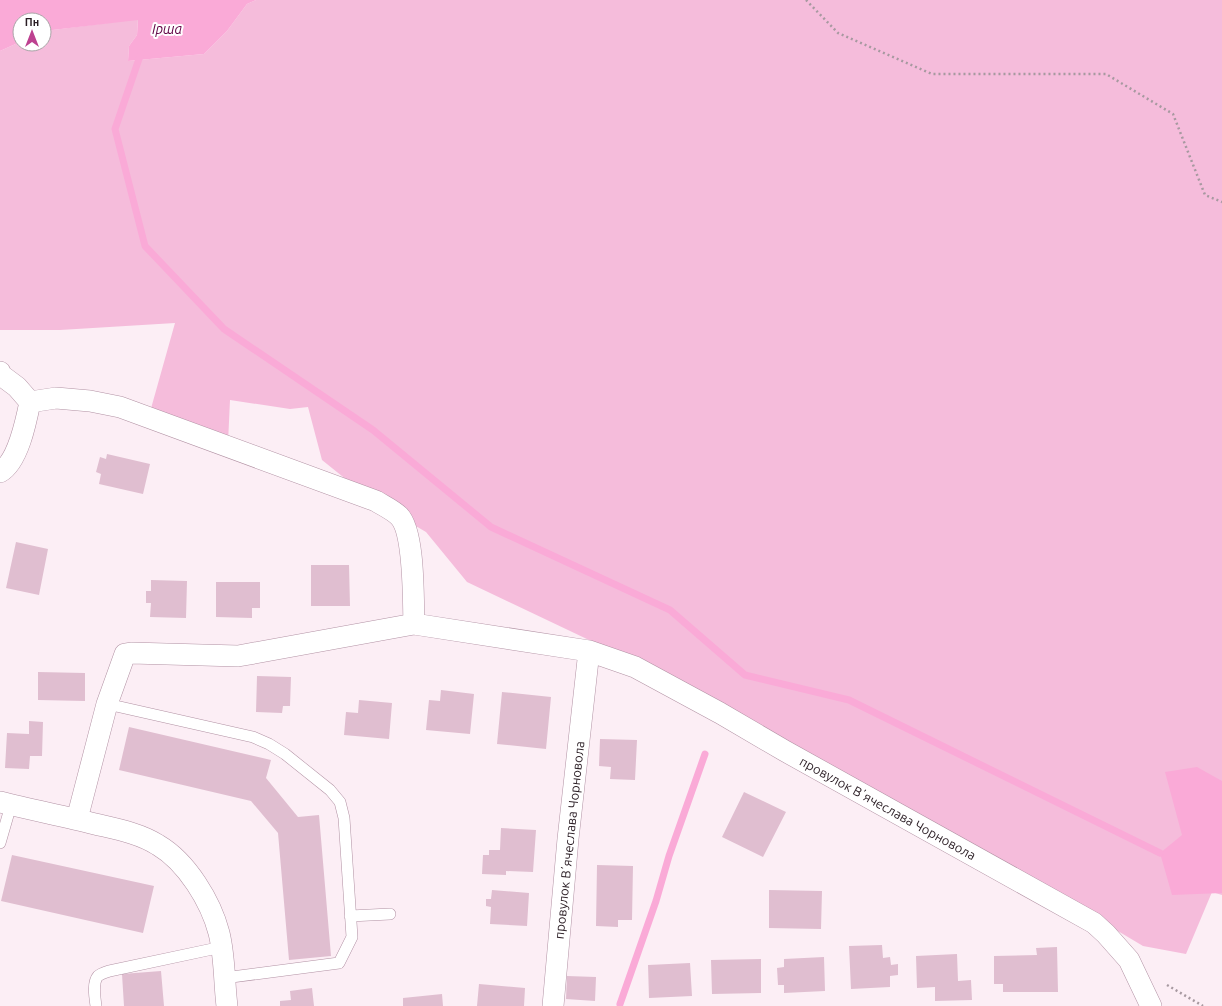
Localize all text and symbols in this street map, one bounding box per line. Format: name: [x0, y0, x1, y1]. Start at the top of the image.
north arrow: [12, 12, 52, 52]
text: Пн: [25, 16, 39, 28]
water label: Ірша: [152, 21, 182, 37]
street label: провулок Вʼячеслава Чорновола: [552, 740, 586, 940]
street label: провулок Вʼячеслава Чорновола: [798, 754, 978, 862]

